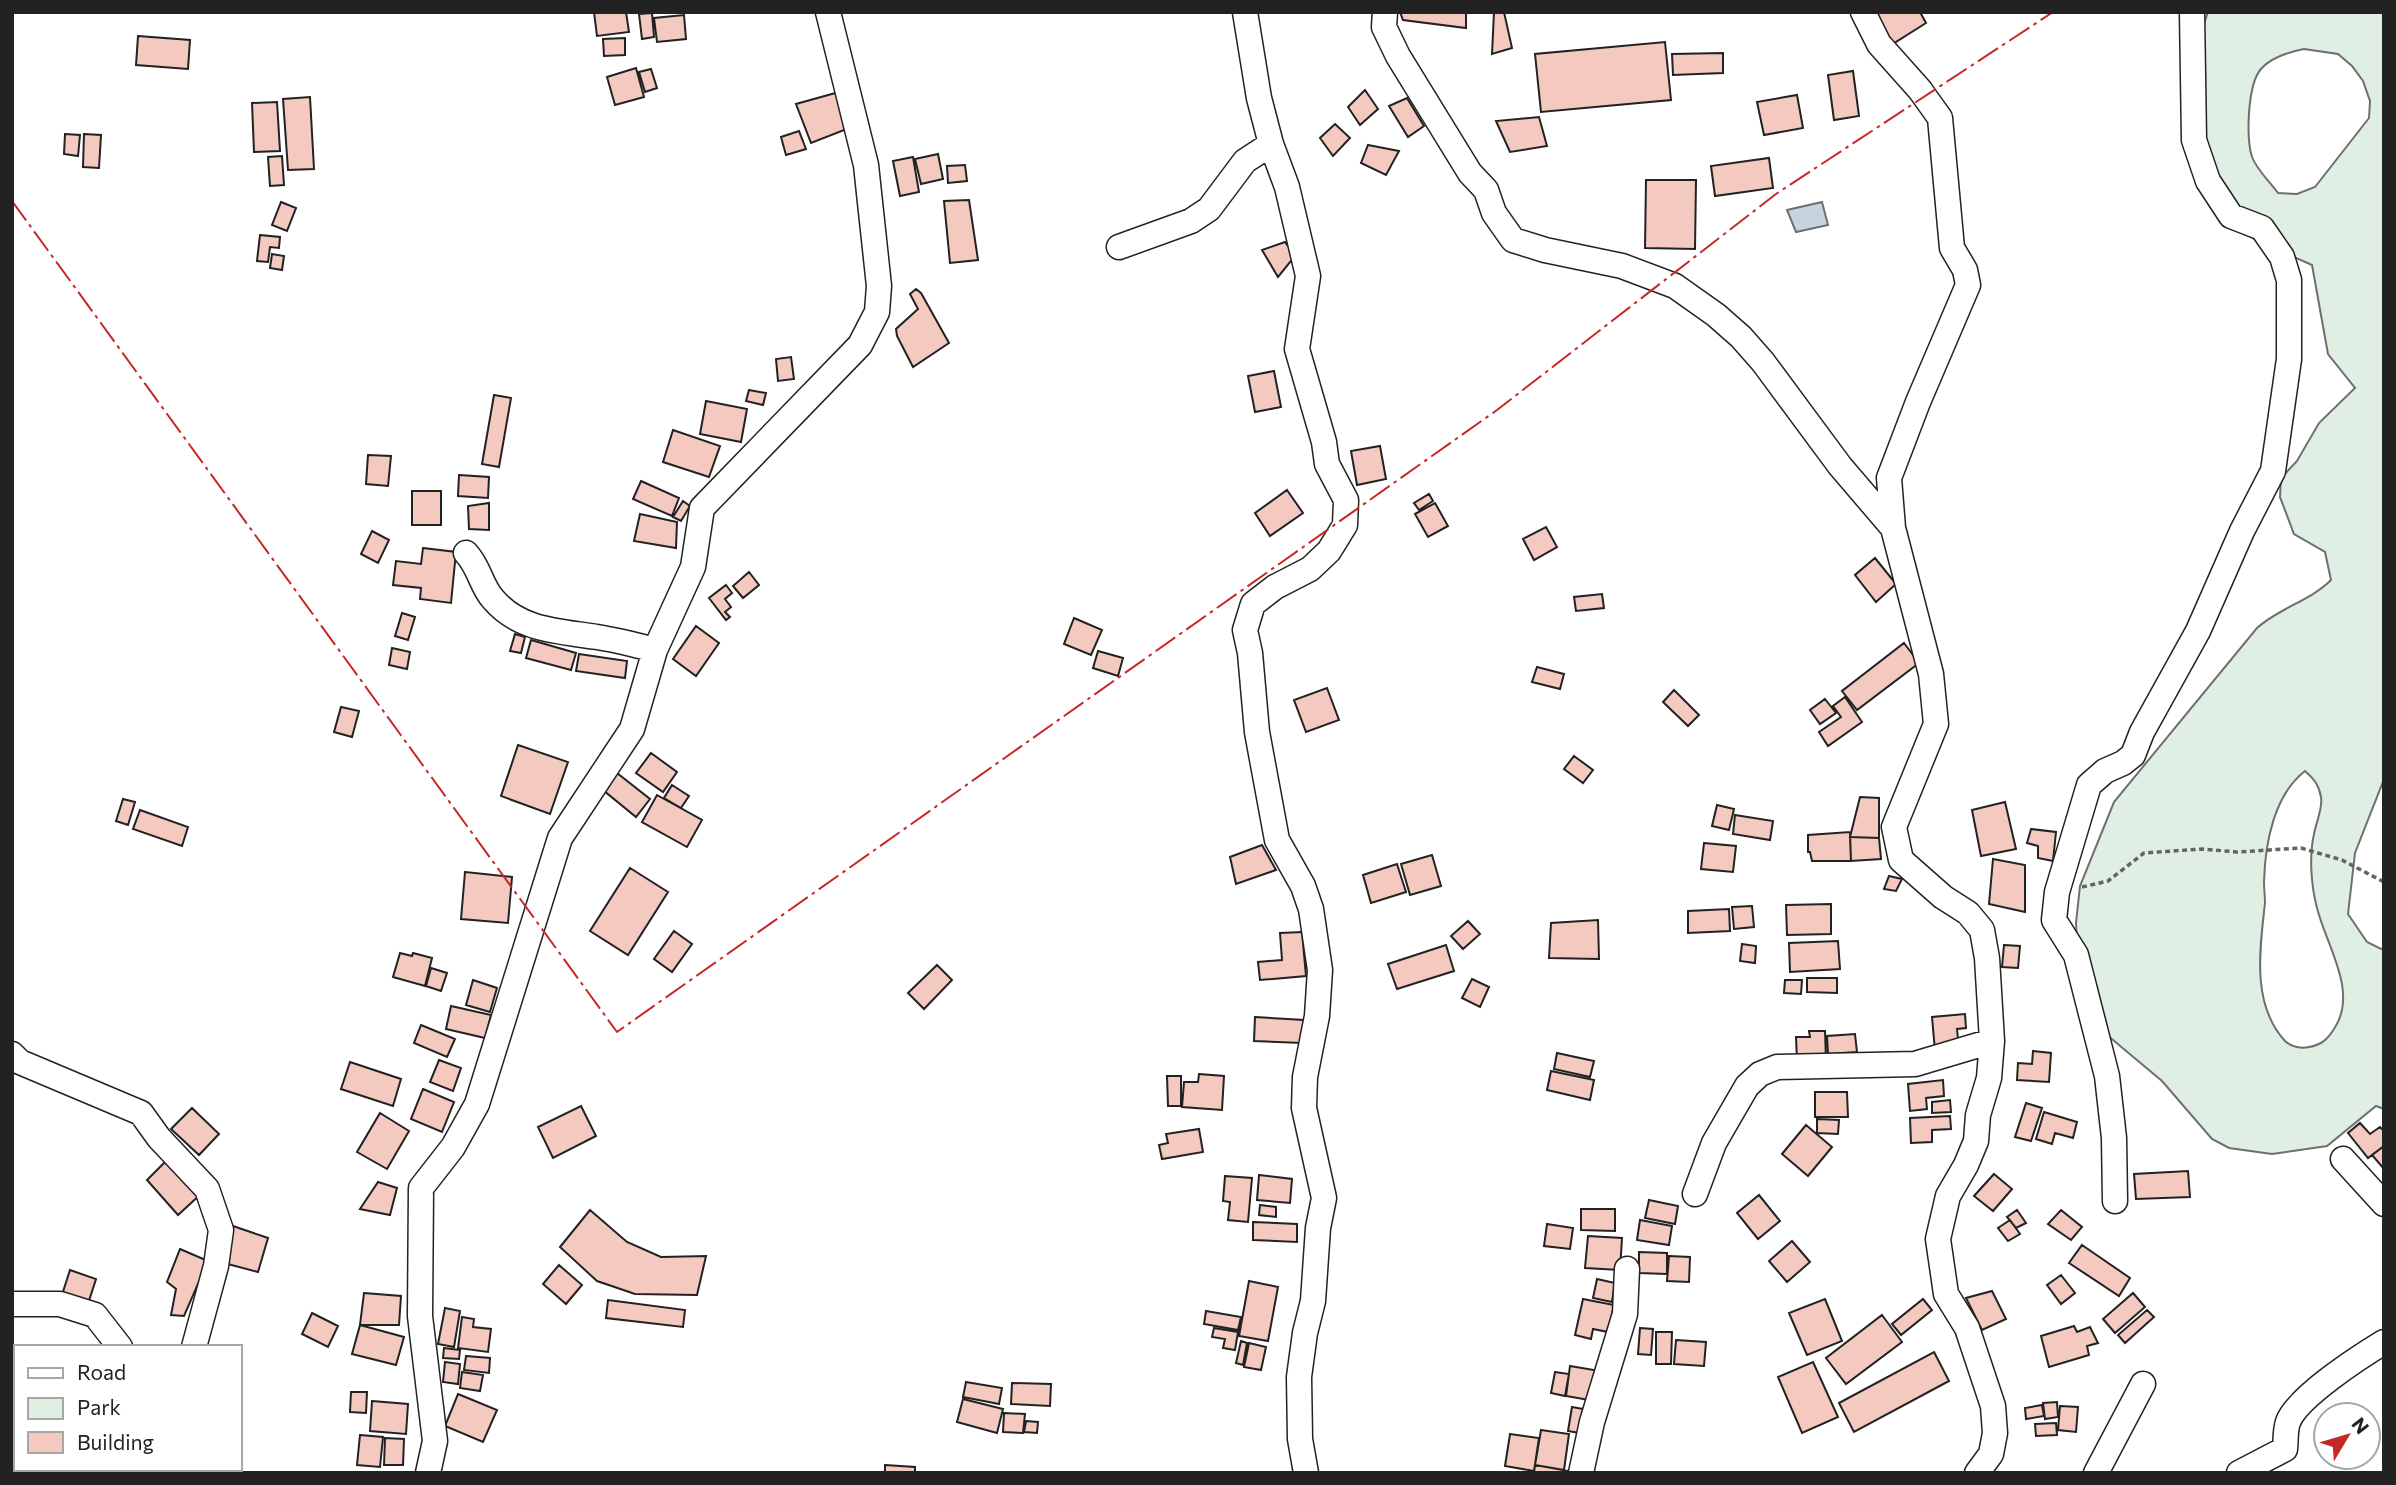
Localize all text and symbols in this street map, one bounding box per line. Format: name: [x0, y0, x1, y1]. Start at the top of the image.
legend: [14, 1345, 242, 1471]
text: Road: [77, 1359, 126, 1384]
text: Park: [77, 1394, 121, 1419]
north arrow: [2312, 1401, 2382, 1471]
text: N: [2347, 1413, 2374, 1438]
text: Building: [77, 1429, 154, 1454]

